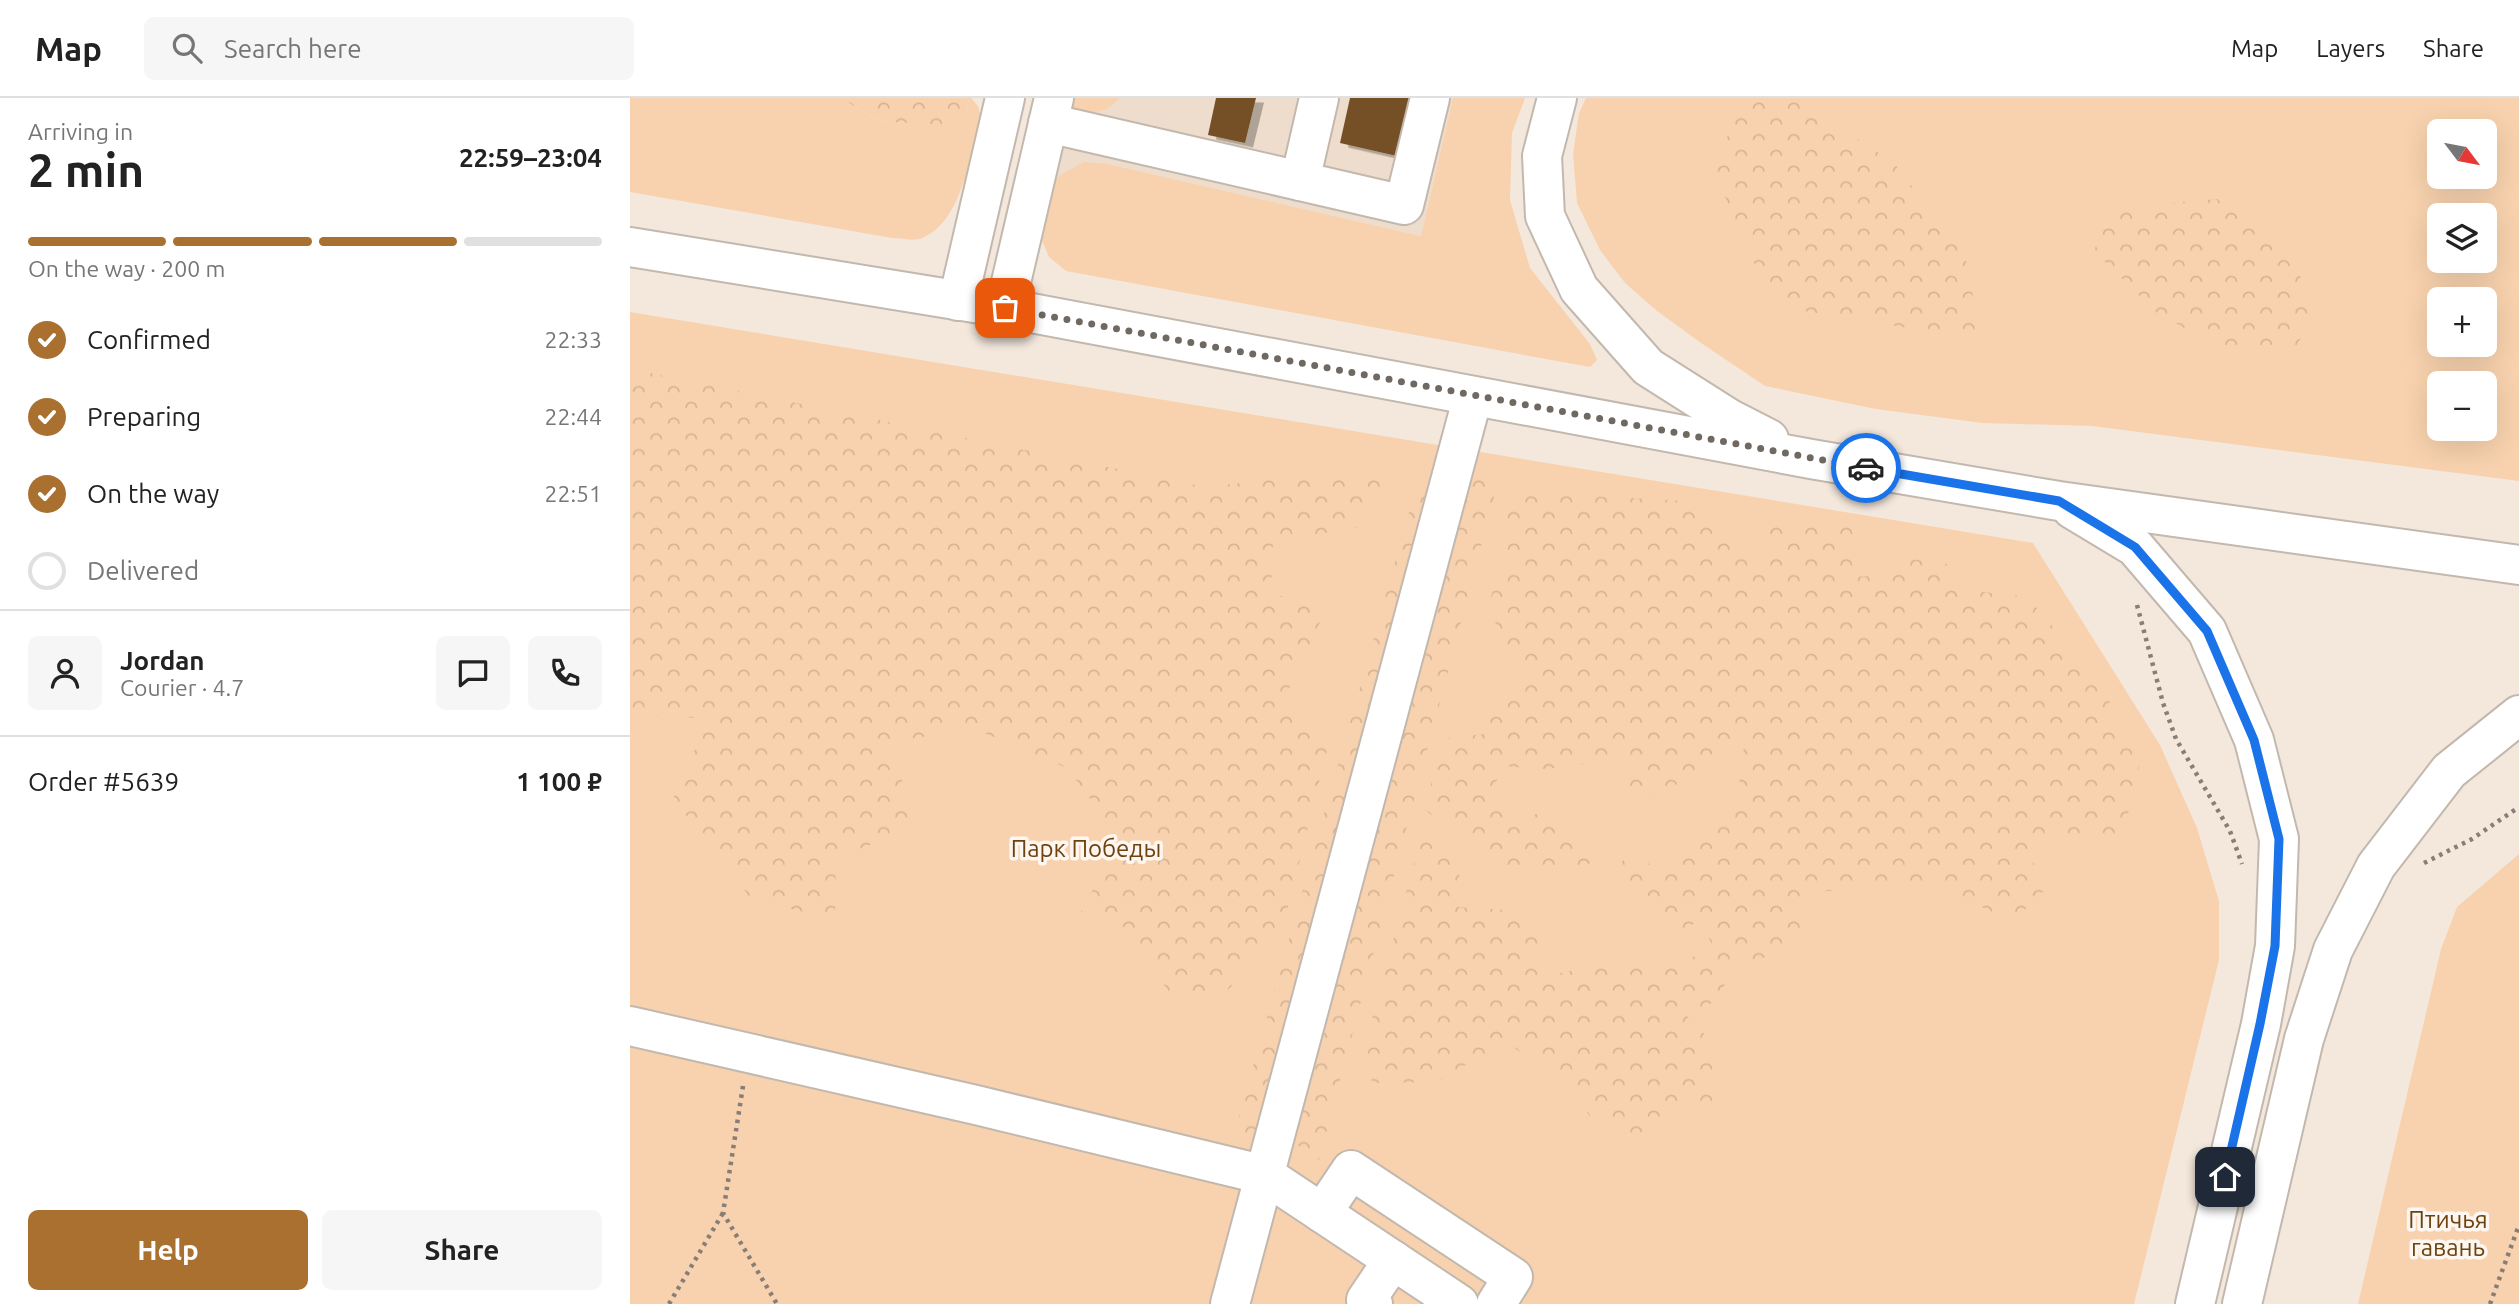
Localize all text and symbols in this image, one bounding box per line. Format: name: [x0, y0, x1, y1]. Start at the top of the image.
search box: [144, 17, 634, 80]
icon: search: [168, 29, 206, 67]
text: Map: [35, 30, 102, 67]
text: Search here: [224, 34, 362, 63]
text: Map: [2231, 35, 2278, 62]
text: Layers: [2316, 35, 2385, 62]
text: Share: [2423, 35, 2484, 62]
text: Arriving in: [28, 119, 133, 144]
north arrow: [2427, 119, 2497, 189]
map controls: [2427, 119, 2497, 441]
text: 22:59–23:04: [459, 143, 602, 172]
text: 2 min: [28, 144, 144, 196]
button: layers: [2427, 203, 2497, 273]
text: On the way · 200 m: [28, 256, 225, 281]
pin: [975, 278, 1035, 338]
button: +: [2427, 287, 2497, 357]
icon: bag: [986, 289, 1024, 327]
icon: check: [28, 321, 66, 359]
text: Confirmed: [87, 325, 211, 354]
text: 22:33: [544, 327, 602, 352]
button: −: [2427, 371, 2497, 441]
icon: check: [28, 398, 66, 436]
text: Preparing: [87, 402, 201, 431]
text: 22:44: [544, 404, 602, 429]
courier: [1831, 433, 1901, 503]
icon: car: [1847, 449, 1885, 487]
icon: check: [28, 475, 66, 513]
text: On the way: [87, 479, 219, 508]
text: 22:51: [544, 481, 602, 506]
text: Delivered: [87, 556, 199, 585]
button: person: [28, 636, 102, 710]
button: chat: [436, 636, 510, 710]
button: phone: [528, 636, 602, 710]
text: Jordan: [120, 646, 205, 675]
text: Courier · 4.7: [120, 675, 244, 700]
text: Order #5639: [28, 767, 179, 796]
text: 1 100 ₽: [516, 767, 602, 796]
park label: Парк Победы: [1011, 835, 1161, 862]
pin: [2195, 1147, 2255, 1207]
icon: home: [2206, 1158, 2244, 1196]
park label: Птичья гавань: [2408, 1206, 2488, 1261]
button: Help: [28, 1210, 308, 1290]
button: Share: [322, 1210, 602, 1290]

